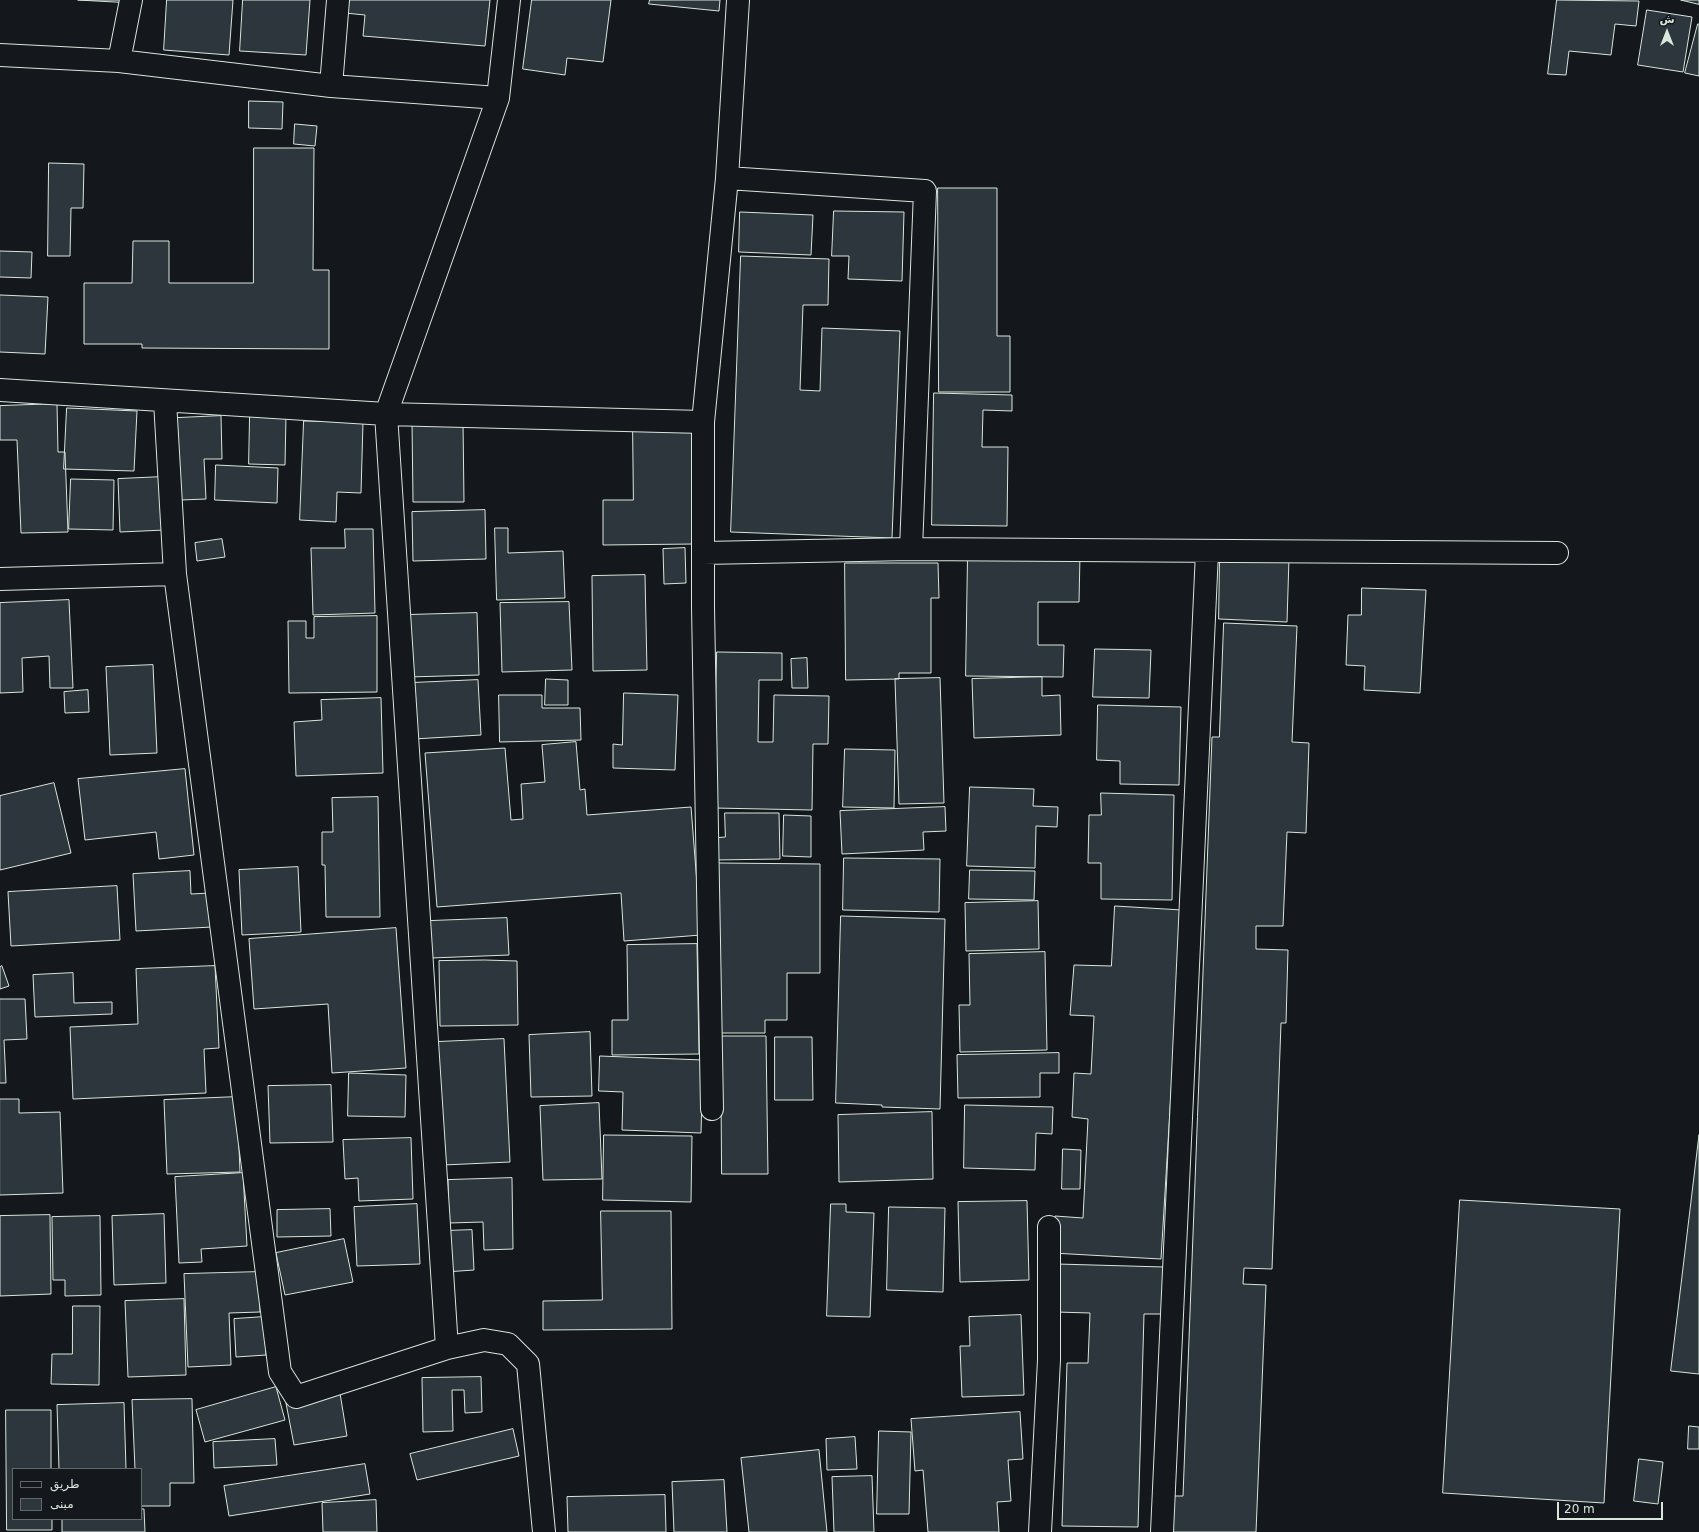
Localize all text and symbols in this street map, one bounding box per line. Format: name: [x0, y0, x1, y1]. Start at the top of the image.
north arrow: [1647, 12, 1687, 52]
text: ش: [1659, 13, 1675, 26]
legend: [12, 1468, 142, 1520]
text: طريق: [50, 1477, 80, 1491]
scale bar: [1559, 1494, 1665, 1520]
text: مبنى: [50, 1497, 74, 1511]
text: 20 m: [1564, 1502, 1595, 1516]

